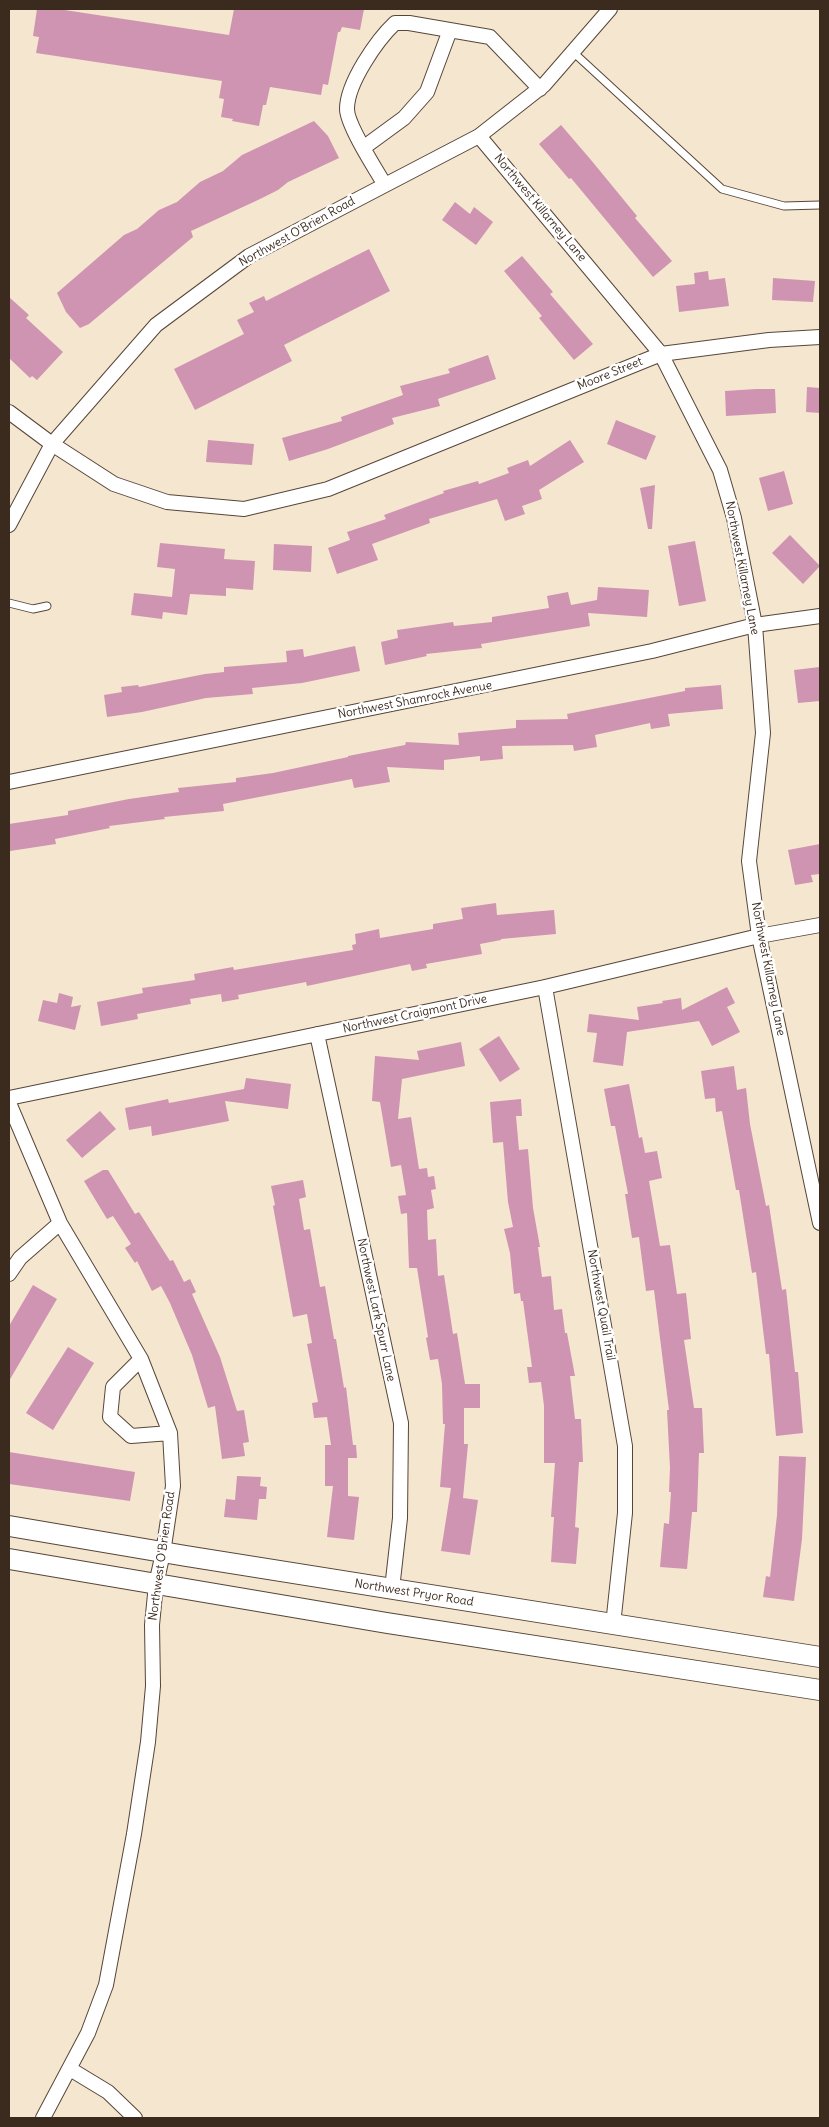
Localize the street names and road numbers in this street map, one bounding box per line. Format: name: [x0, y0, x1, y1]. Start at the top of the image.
street label: Northwest Killarney Lane: [491, 151, 589, 265]
street label: Northwest O'Brien Road: [236, 194, 358, 270]
street label: Moore Street: [575, 354, 645, 394]
street label: Northwest Killarney Lane: [722, 500, 762, 636]
street label: Northwest Shamrock Avenue: [337, 678, 493, 722]
street label: Northwest Killarney Lane: [748, 901, 788, 1037]
street label: Northwest Craigmont Drive: [342, 992, 488, 1036]
street label: Northwest Lark Spurr Lane: [354, 1237, 398, 1383]
street label: Northwest Quail Trail: [584, 1248, 618, 1362]
street label: Northwest O'Brien Road: [146, 1490, 178, 1622]
street label: Northwest Pryor Road: [353, 1576, 475, 1610]

